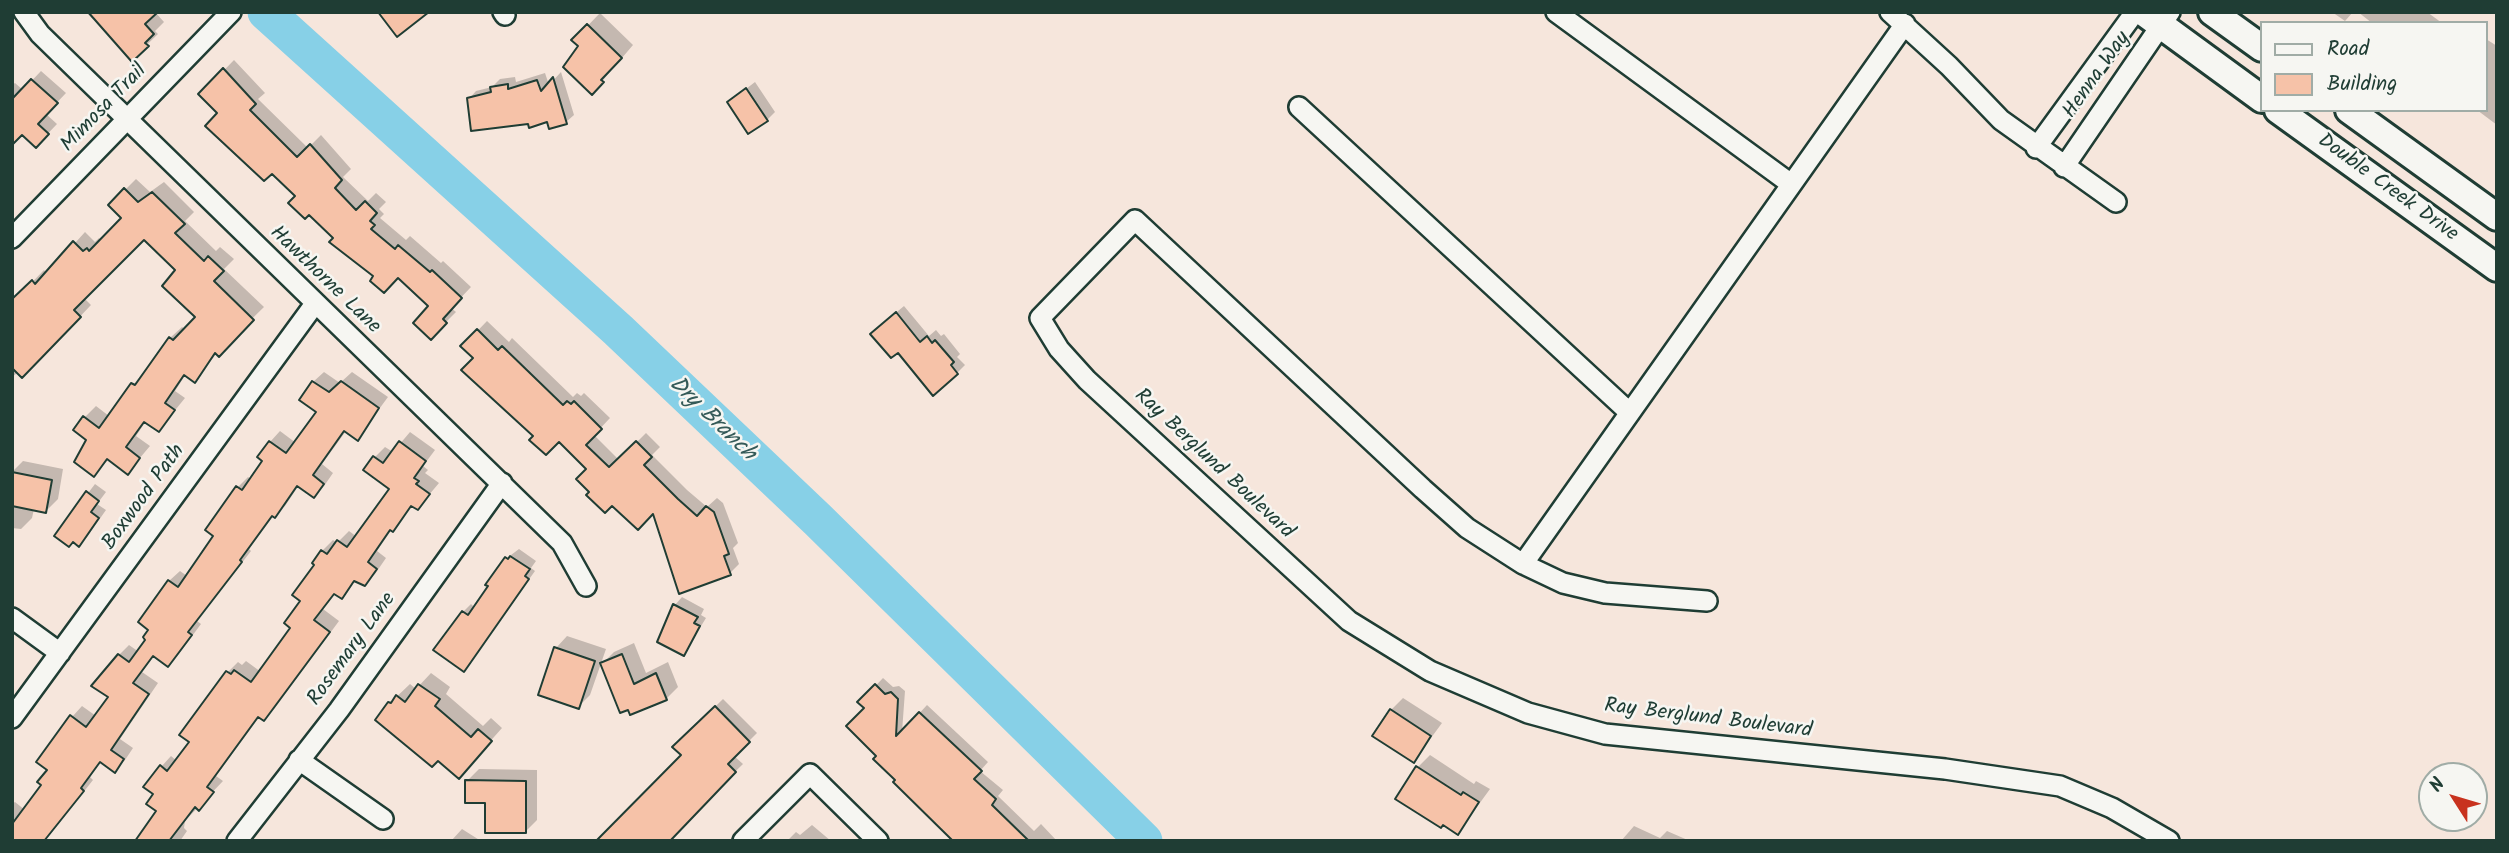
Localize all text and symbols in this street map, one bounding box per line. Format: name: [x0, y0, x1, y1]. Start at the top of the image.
legend: [2260, 21, 2488, 112]
street label: Henna Way: [2059, 28, 2137, 124]
text: Road: [2327, 33, 2369, 66]
street label: Mimosa Trail: [57, 60, 153, 158]
text: Building: [2327, 68, 2397, 101]
street label: Double Creek Drive: [2312, 130, 2462, 248]
street label: Hawthorne Lane: [263, 222, 385, 340]
water label: Dry Branch: [662, 372, 760, 468]
street label: Ray Berglund Boulevard: [1128, 384, 1298, 546]
street label: Boxwood Path: [98, 440, 192, 556]
street label: Rosemary Lane: [303, 588, 403, 712]
street label: Ray Berglund Boulevard: [1603, 695, 1813, 745]
north arrow: [2418, 762, 2488, 832]
text: N: [2422, 772, 2453, 799]

